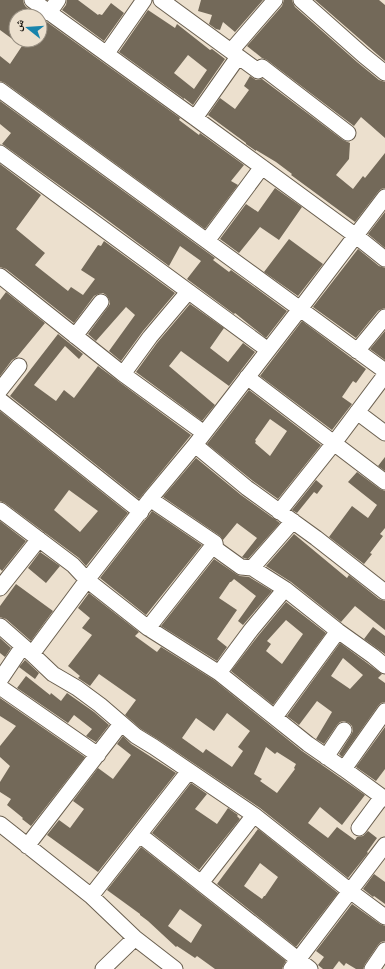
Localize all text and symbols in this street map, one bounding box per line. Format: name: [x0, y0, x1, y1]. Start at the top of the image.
north arrow: [8, 8, 48, 48]
text: ش: [8, 17, 28, 33]

